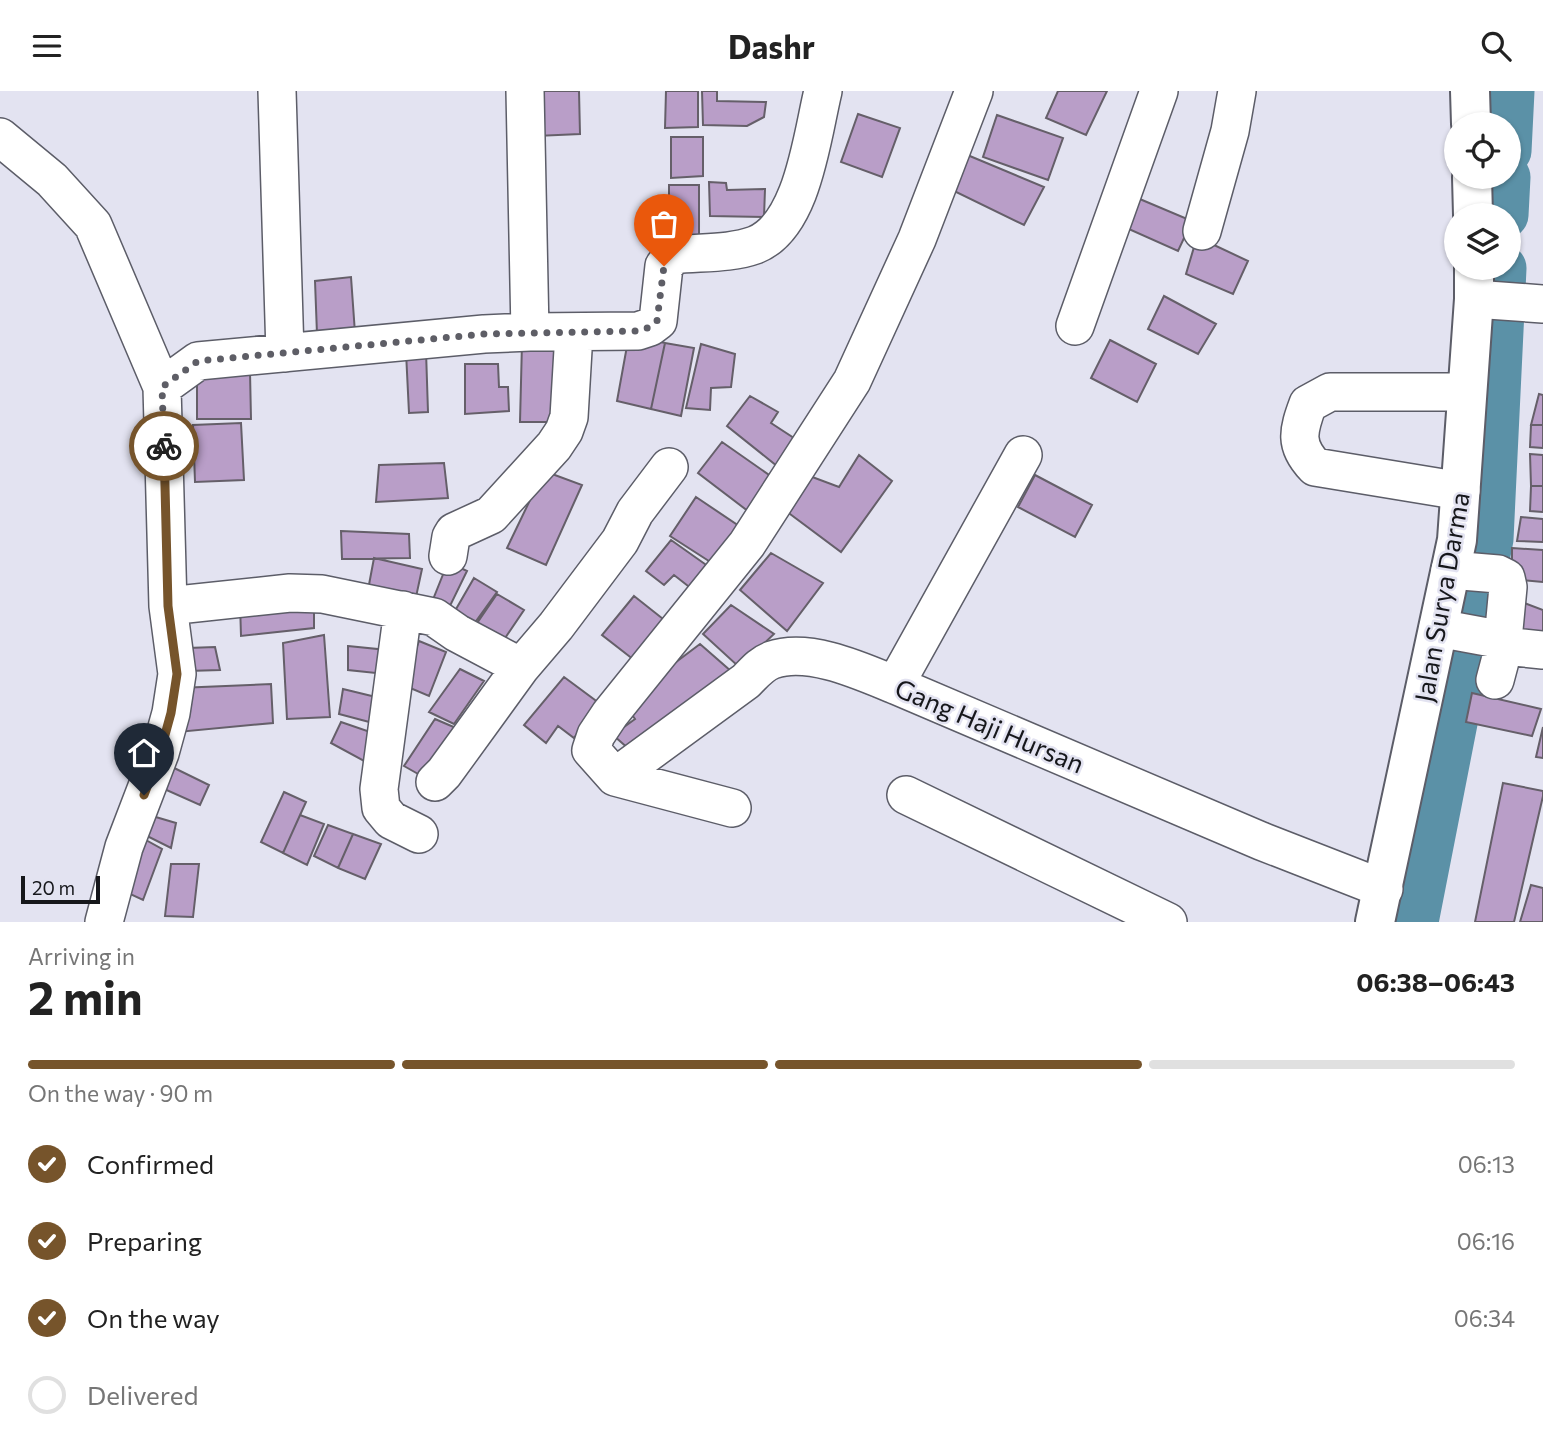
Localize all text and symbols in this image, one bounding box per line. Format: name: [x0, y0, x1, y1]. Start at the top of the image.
text: Dashr: [728, 26, 815, 66]
icon: menu: [28, 27, 66, 65]
icon: search: [1477, 27, 1515, 65]
map controls: [1444, 112, 1521, 280]
button: locate: [1444, 112, 1521, 189]
pin: [634, 194, 694, 266]
button: layers: [1444, 203, 1521, 280]
icon: bag: [645, 205, 683, 243]
courier: [129, 411, 199, 481]
icon: bike: [145, 427, 183, 465]
street label: Jalan Surya Darma: [1407, 490, 1475, 704]
street label: Gang Haji Hursan: [891, 671, 1089, 779]
pin: [114, 723, 174, 795]
icon: home: [125, 734, 163, 772]
scale bar: [21, 873, 100, 905]
text: 20 m: [32, 876, 75, 899]
text: Arriving in: [28, 942, 135, 970]
text: 06:38–06:43: [1356, 966, 1515, 997]
text: 2 min: [28, 968, 143, 1024]
text: On the way · 90 m: [28, 1079, 213, 1107]
icon: check: [28, 1145, 66, 1183]
text: Confirmed: [87, 1148, 214, 1179]
text: 06:13: [1458, 1150, 1515, 1178]
icon: check: [28, 1222, 66, 1260]
text: Preparing: [87, 1225, 202, 1256]
text: 06:16: [1457, 1227, 1515, 1255]
icon: check: [28, 1299, 66, 1337]
text: On the way: [87, 1302, 220, 1333]
text: 06:34: [1454, 1304, 1515, 1332]
text: Delivered: [87, 1379, 198, 1410]

